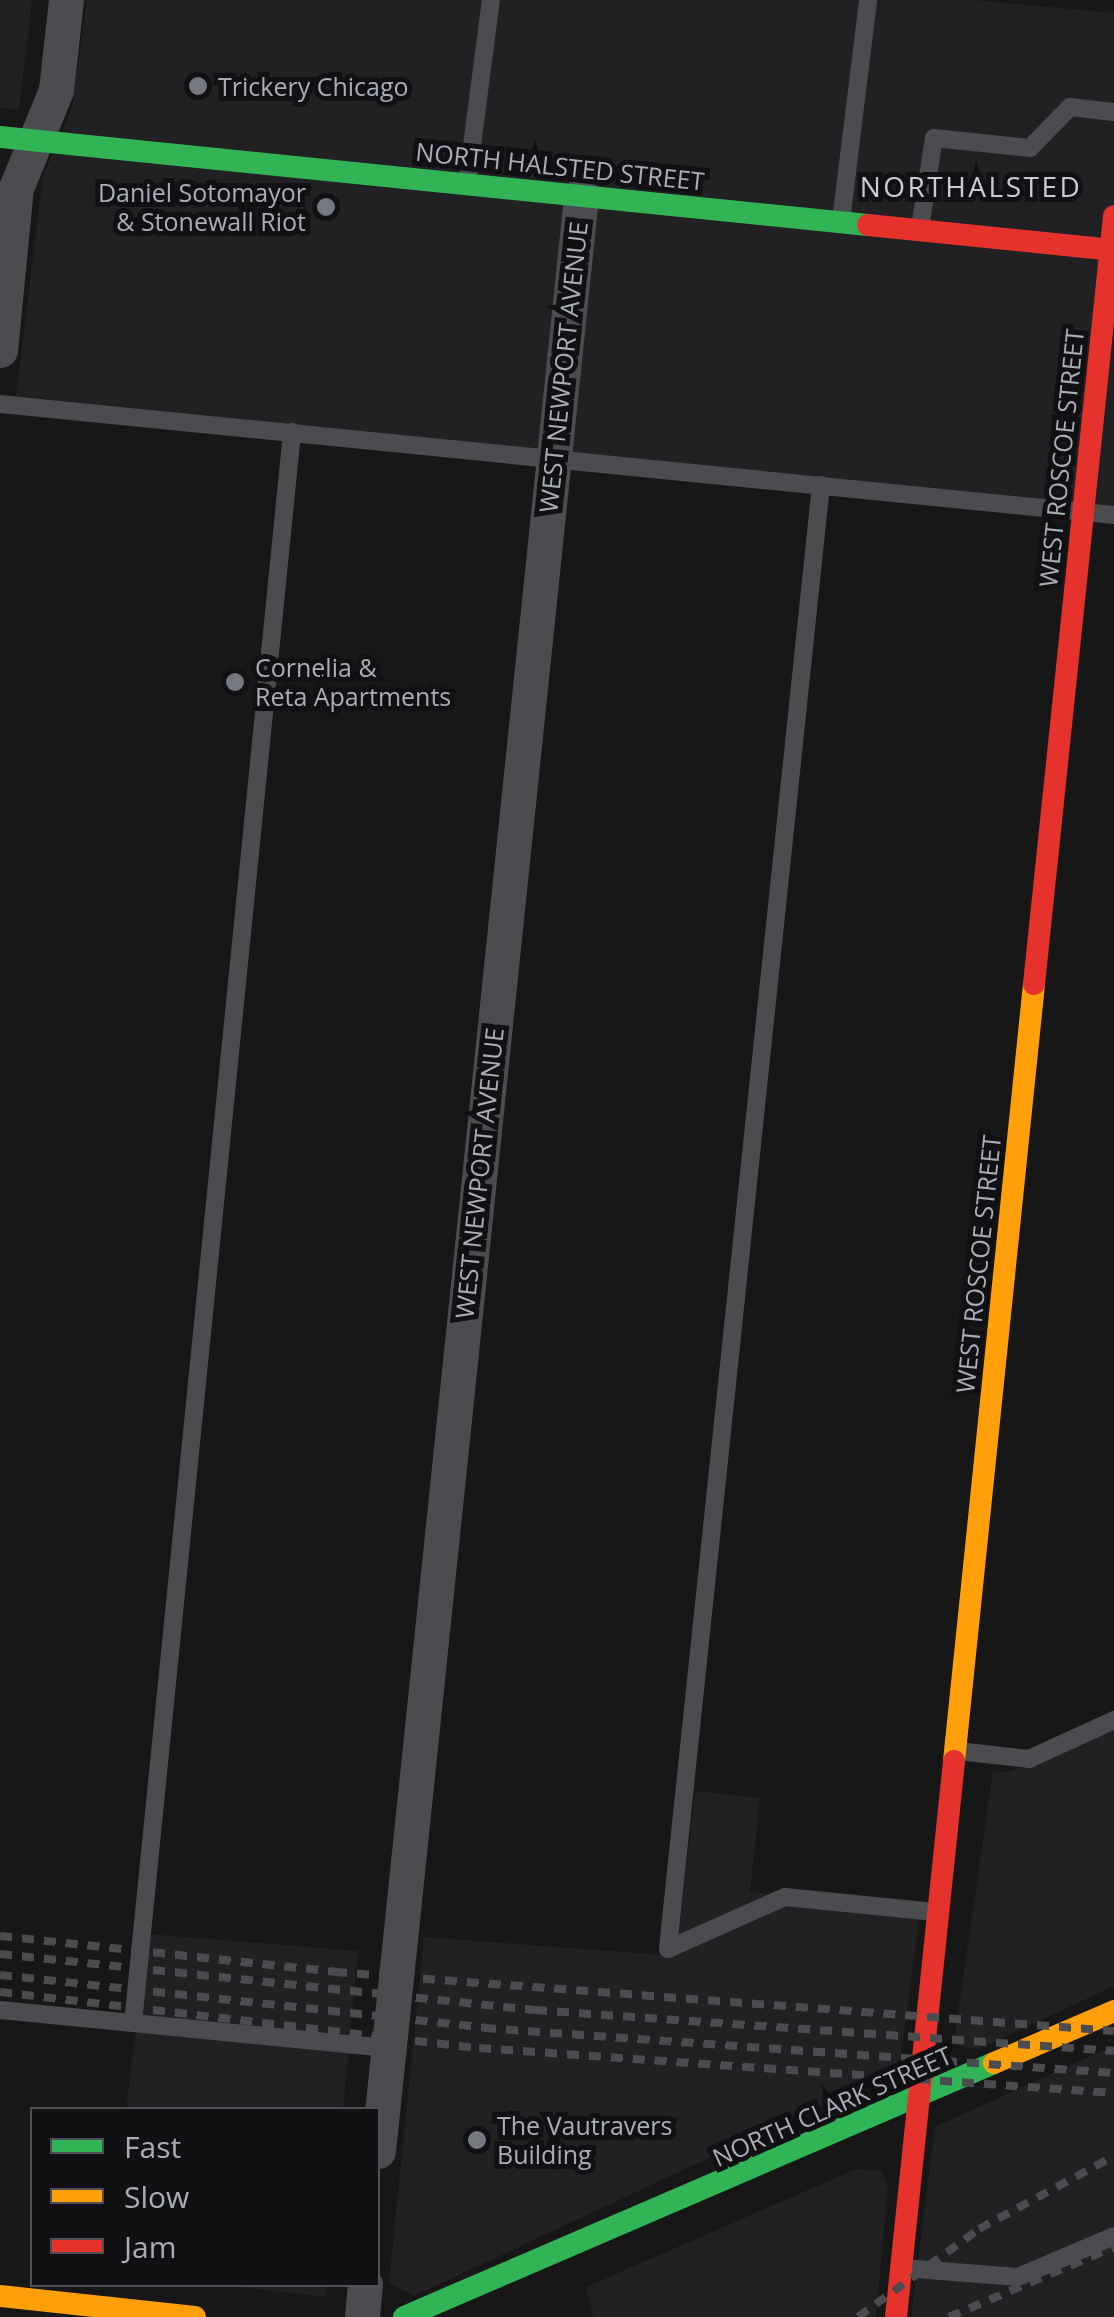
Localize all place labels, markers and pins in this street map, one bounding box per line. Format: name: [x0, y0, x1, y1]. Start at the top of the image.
place label: Trickery Chicago: [218, 71, 409, 101]
marker: Trickery Chicago: [187, 75, 209, 97]
place label: Daniel Sotomayor & Stonewall Riot: [98, 178, 306, 237]
marker: Daniel Sotomayor & Stonewall Riot: [315, 196, 337, 218]
place label: Cornelia & Reta Apartments: [255, 653, 451, 712]
marker: Cornelia & Reta Apartments: [224, 671, 246, 693]
place label: The Vautravers Building: [497, 2111, 672, 2170]
marker: The Vautravers Building: [466, 2129, 488, 2151]

